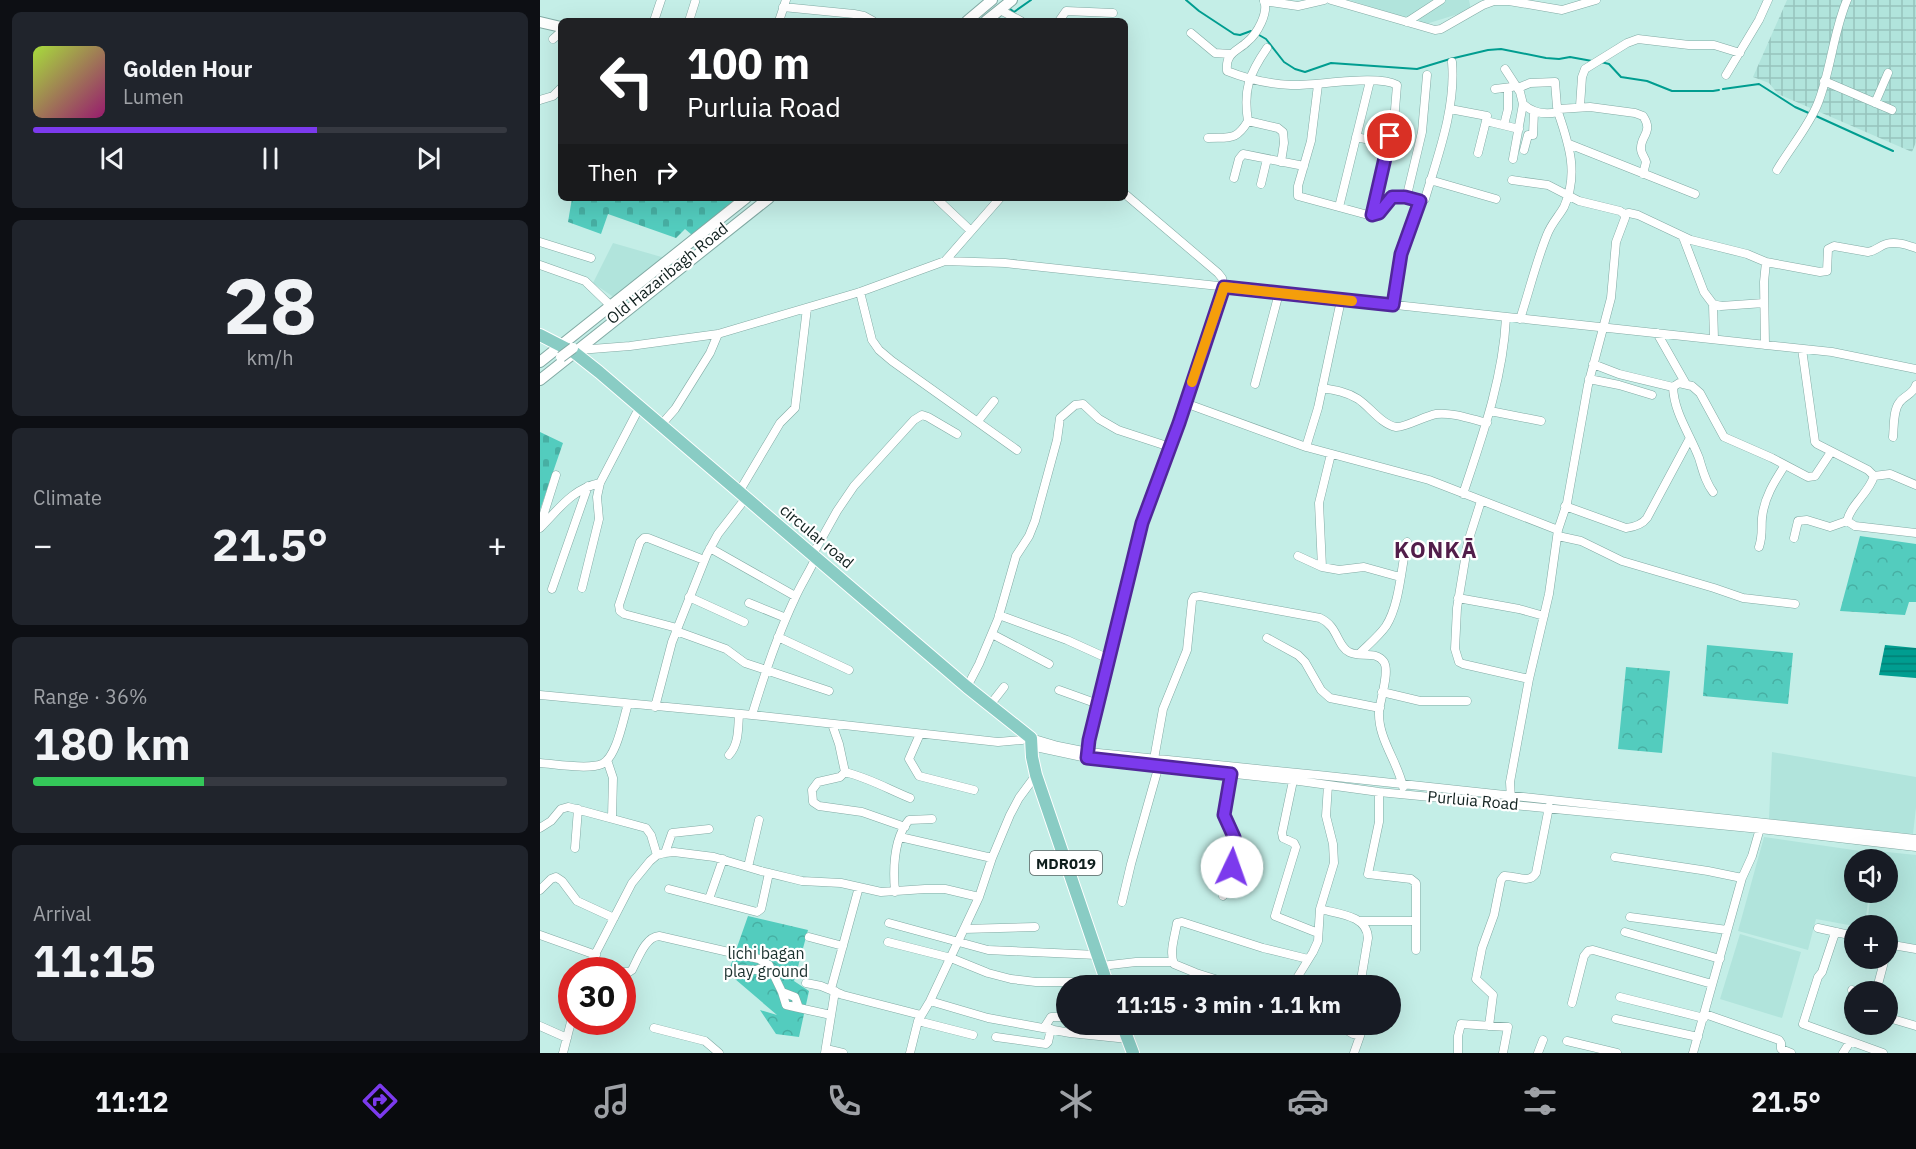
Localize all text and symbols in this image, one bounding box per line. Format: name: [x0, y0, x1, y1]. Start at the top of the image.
text: 100 m: [687, 36, 810, 91]
icon: left: [588, 42, 666, 120]
text: Golden Hour: [123, 54, 252, 83]
text: Lumen: [123, 83, 184, 110]
text: Purluia Road: [687, 89, 841, 124]
pin: [1364, 110, 1415, 161]
icon: arrive: [1373, 119, 1406, 152]
icon: previous: [96, 142, 129, 175]
icon: pause: [254, 142, 287, 175]
icon: next: [412, 142, 445, 175]
icon: right: [650, 156, 683, 189]
text: Then: [588, 158, 638, 187]
street label: Old Hazaribagh Road: [602, 218, 732, 328]
text: 28: [223, 254, 317, 355]
text: km/h: [246, 344, 294, 371]
text: Climate: [33, 484, 102, 511]
street label: circular road: [776, 499, 858, 573]
text: 21.5°: [212, 515, 328, 573]
text: −: [33, 523, 53, 566]
text: +: [487, 523, 507, 566]
district label: KONKĀ: [1394, 535, 1478, 564]
text: Range · 36%: [33, 683, 148, 710]
text: 180 km: [33, 714, 191, 772]
street label: Purluia Road: [1427, 786, 1519, 814]
position arrow: [1200, 835, 1264, 899]
map controls: [1844, 849, 1898, 1035]
button: sound: [1844, 849, 1898, 903]
road number: MDR019: [1030, 851, 1102, 875]
text: Arrival: [33, 900, 91, 927]
button: +: [1844, 915, 1898, 969]
text: 11:15: [33, 931, 156, 989]
park label: lichi bagan play ground: [724, 943, 808, 981]
speed limit sign: 30: [558, 957, 636, 1035]
button: −: [1844, 981, 1898, 1035]
text: 11:15 · 3 min · 1.1 km: [1116, 990, 1341, 1019]
icon: directions: [359, 1080, 401, 1122]
icon: music: [591, 1080, 633, 1122]
icon: phone: [823, 1080, 865, 1122]
icon: climate: [1055, 1080, 1097, 1122]
icon: car: [1287, 1080, 1329, 1122]
icon: filters: [1519, 1080, 1561, 1122]
text: 11:12: [95, 1084, 169, 1119]
text: 21.5°: [1751, 1084, 1821, 1119]

